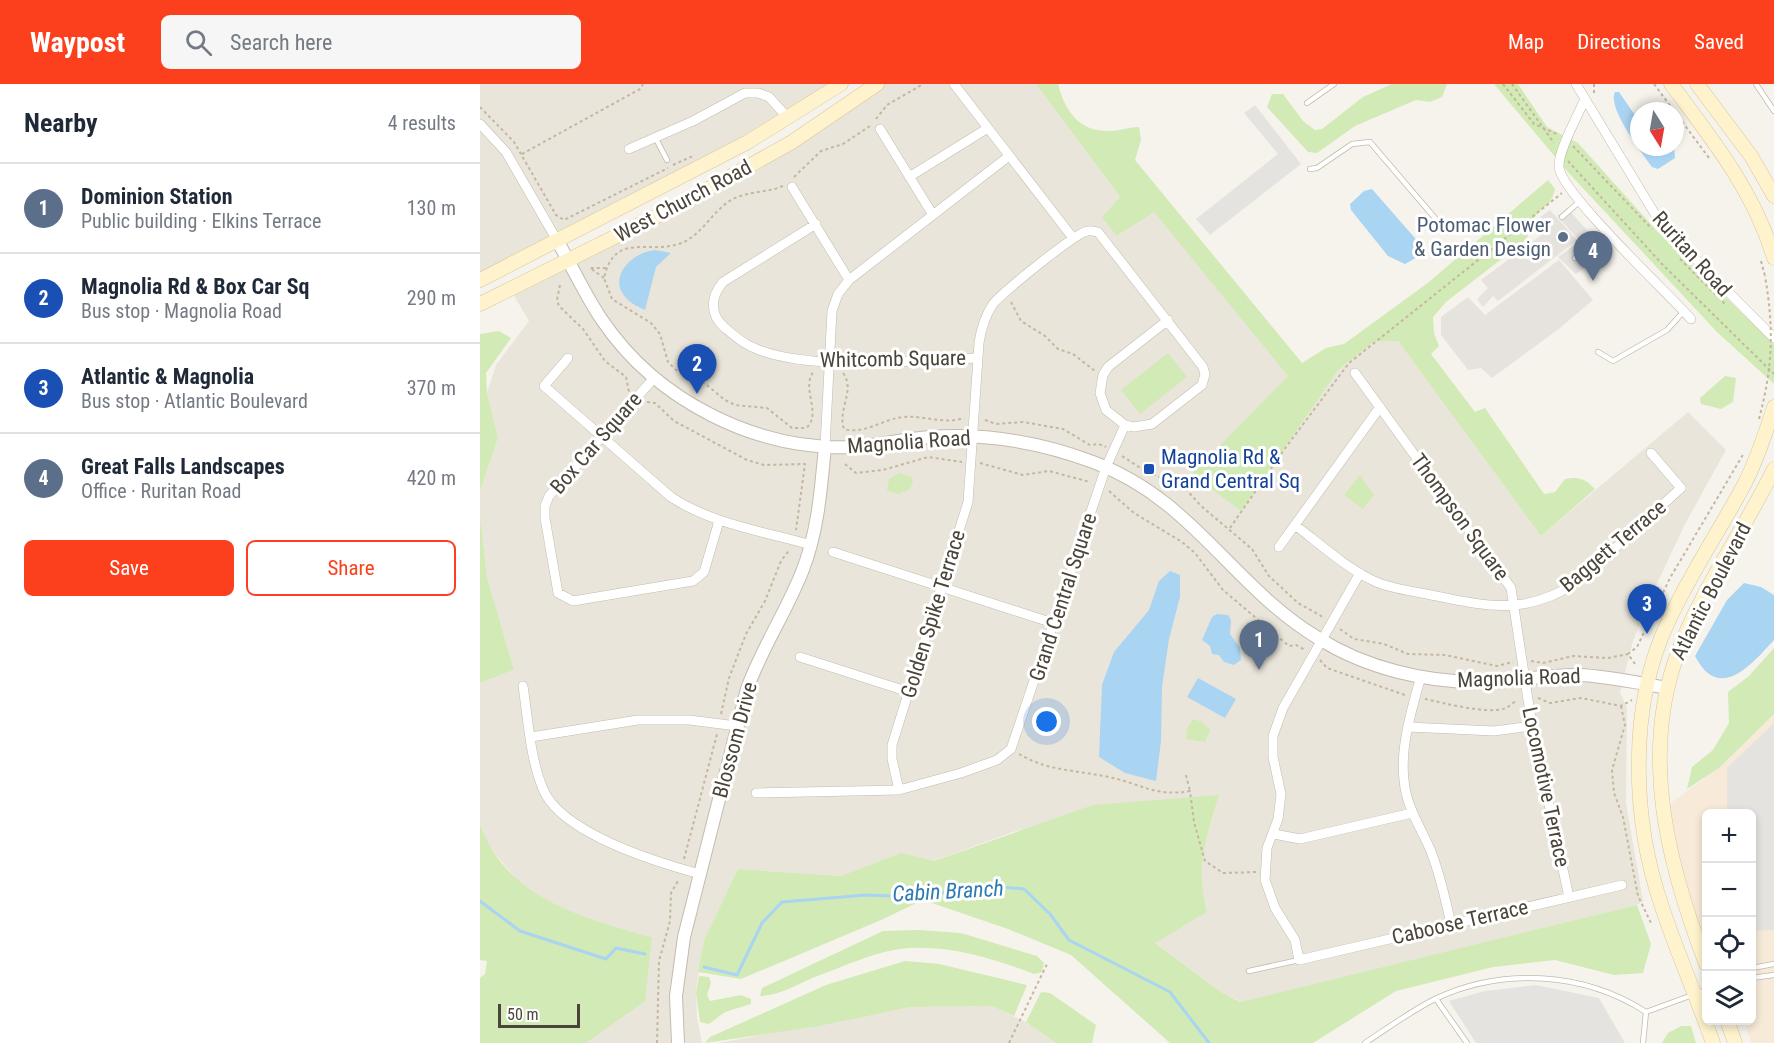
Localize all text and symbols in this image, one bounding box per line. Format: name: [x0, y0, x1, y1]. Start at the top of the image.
search box: [161, 15, 581, 69]
text: Waypost: [30, 26, 125, 59]
icon: search: [182, 26, 215, 59]
text: Search here: [230, 30, 332, 55]
text: Map: [1508, 30, 1544, 54]
text: Directions: [1577, 30, 1661, 54]
text: Saved: [1694, 30, 1744, 54]
north arrow: [1630, 102, 1684, 156]
text: Nearby: [24, 108, 98, 138]
text: 4 results: [388, 111, 456, 135]
street label: West Church Road: [611, 155, 755, 247]
text: Dominion Station: [81, 184, 233, 209]
text: 1: [38, 196, 49, 220]
text: 130 m: [407, 196, 456, 220]
street label: Ruritan Road: [1648, 207, 1736, 301]
text: Public building · Elkins Terrace: [81, 209, 321, 233]
place label: Potomac Flower & Garden Design: [1414, 213, 1551, 261]
marker: Potomac Flower & Garden Design: [1556, 230, 1570, 244]
pin: 4: [1574, 232, 1612, 281]
text: Magnolia Rd & Box Car Sq: [81, 274, 310, 299]
text: 2: [38, 286, 49, 310]
text: 290 m: [407, 286, 456, 310]
text: Bus stop · Magnolia Road: [81, 299, 282, 323]
pin: 2: [678, 344, 716, 394]
street label: Whitcomb Square: [820, 346, 966, 372]
text: Atlantic & Magnolia: [81, 364, 254, 389]
text: 3: [38, 376, 49, 400]
text: 370 m: [407, 376, 456, 400]
street label: Box Car Square: [545, 387, 647, 499]
text: Bus stop · Atlantic Boulevard: [81, 389, 308, 413]
street label: Magnolia Road: [846, 426, 972, 458]
place label: Magnolia Rd & Grand Central Sq: [1161, 445, 1300, 493]
street label: Thompson Square: [1406, 449, 1514, 585]
text: Great Falls Landscapes: [81, 454, 285, 479]
marker: Magnolia Rd & Grand Central Sq: [1142, 462, 1156, 476]
text: 4: [38, 466, 49, 490]
text: 420 m: [407, 466, 456, 490]
text: Office · Ruritan Road: [81, 479, 241, 503]
street label: Baggett Terrace: [1555, 495, 1671, 597]
street label: Grand Central Square: [1024, 510, 1102, 684]
street label: Atlantic Boulevard: [1666, 518, 1756, 664]
street label: Golden Spike Terrace: [896, 527, 970, 701]
button: Save: [24, 540, 234, 596]
button: Share: [246, 540, 456, 596]
pin: 3: [1628, 584, 1666, 634]
pin: 1: [1240, 620, 1278, 670]
street label: Magnolia Road: [1457, 664, 1581, 692]
street label: Blossom Drive: [708, 679, 762, 801]
street label: Locomotive Terrace: [1517, 705, 1575, 869]
your location: [1032, 707, 1061, 736]
map controls: [1702, 809, 1756, 1025]
button: +: [1702, 809, 1756, 863]
button: −: [1702, 863, 1756, 917]
water label: Cabin Branch: [892, 876, 1004, 906]
street label: Caboose Terrace: [1390, 895, 1531, 949]
button: locate: [1702, 917, 1756, 971]
button: layers: [1702, 971, 1756, 1025]
scale bar: [498, 1001, 580, 1028]
text: 50 m: [507, 1005, 539, 1024]

